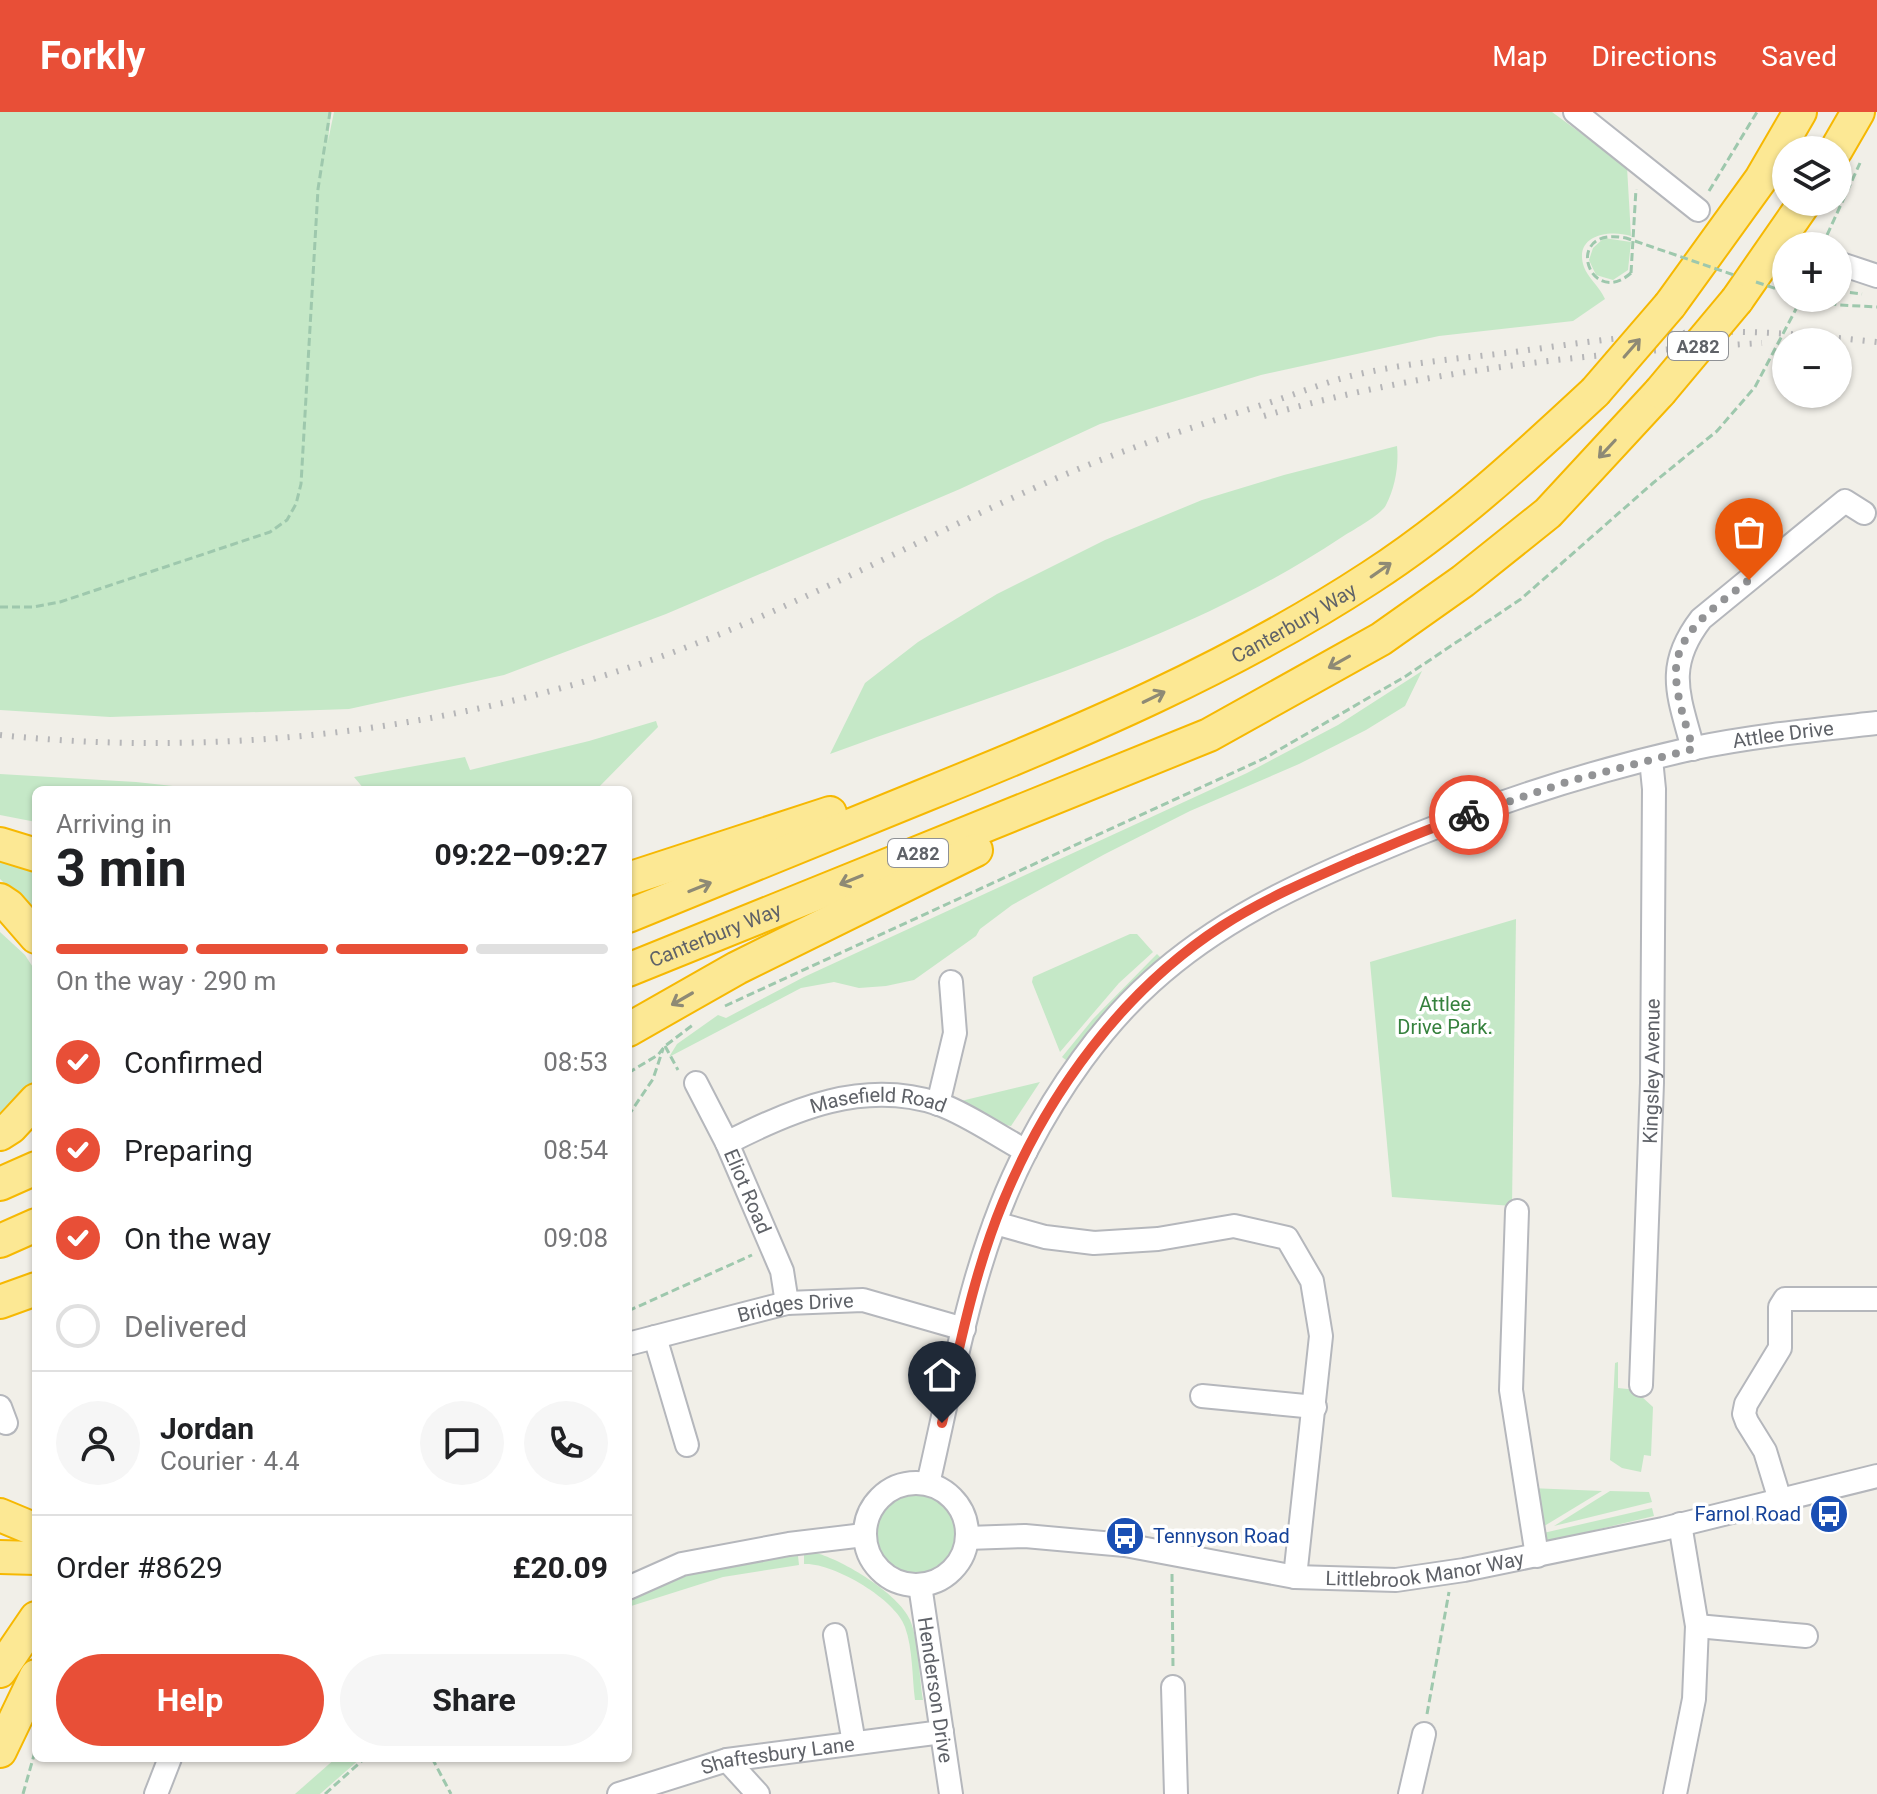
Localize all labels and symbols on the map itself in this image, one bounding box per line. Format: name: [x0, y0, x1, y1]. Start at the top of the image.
road number: A282: [1668, 332, 1728, 360]
one-way arrow: [1623, 339, 1641, 359]
one-way arrow: [1598, 439, 1616, 459]
pin: [1715, 498, 1783, 580]
one-way arrow: [1369, 562, 1391, 579]
street label: Canterbury Way: [1227, 577, 1361, 668]
one-way arrow: [1328, 655, 1351, 671]
one-way arrow: [1141, 689, 1165, 704]
street label: Attlee Drive: [1731, 716, 1835, 753]
courier: [1429, 775, 1509, 855]
road number: A282: [888, 839, 948, 867]
one-way arrow: [839, 874, 864, 888]
one-way arrow: [687, 879, 712, 893]
street label: Canterbury Way: [646, 897, 785, 972]
one-way arrow: [671, 991, 694, 1007]
park label: Attlee Drive Park.: [1397, 992, 1493, 1039]
street label: Kingsley Avenue: [1638, 998, 1665, 1144]
street label: Masefield Road: [807, 1083, 950, 1118]
street label: Eliot Road: [719, 1145, 776, 1237]
street label: Bridges Drive: [735, 1288, 854, 1327]
pin: [908, 1341, 976, 1423]
bus stop icon: Farnol Road: [1808, 1493, 1850, 1535]
place label: Farnol Road: [1694, 1502, 1801, 1526]
bus stop icon: Tennyson Road: [1104, 1515, 1146, 1557]
place label: Tennyson Road: [1153, 1524, 1290, 1548]
street label: Littlebrook Manor Way: [1325, 1546, 1527, 1592]
street label: Henderson Drive: [913, 1615, 958, 1764]
street label: Shaftesbury Lane: [698, 1732, 856, 1780]

